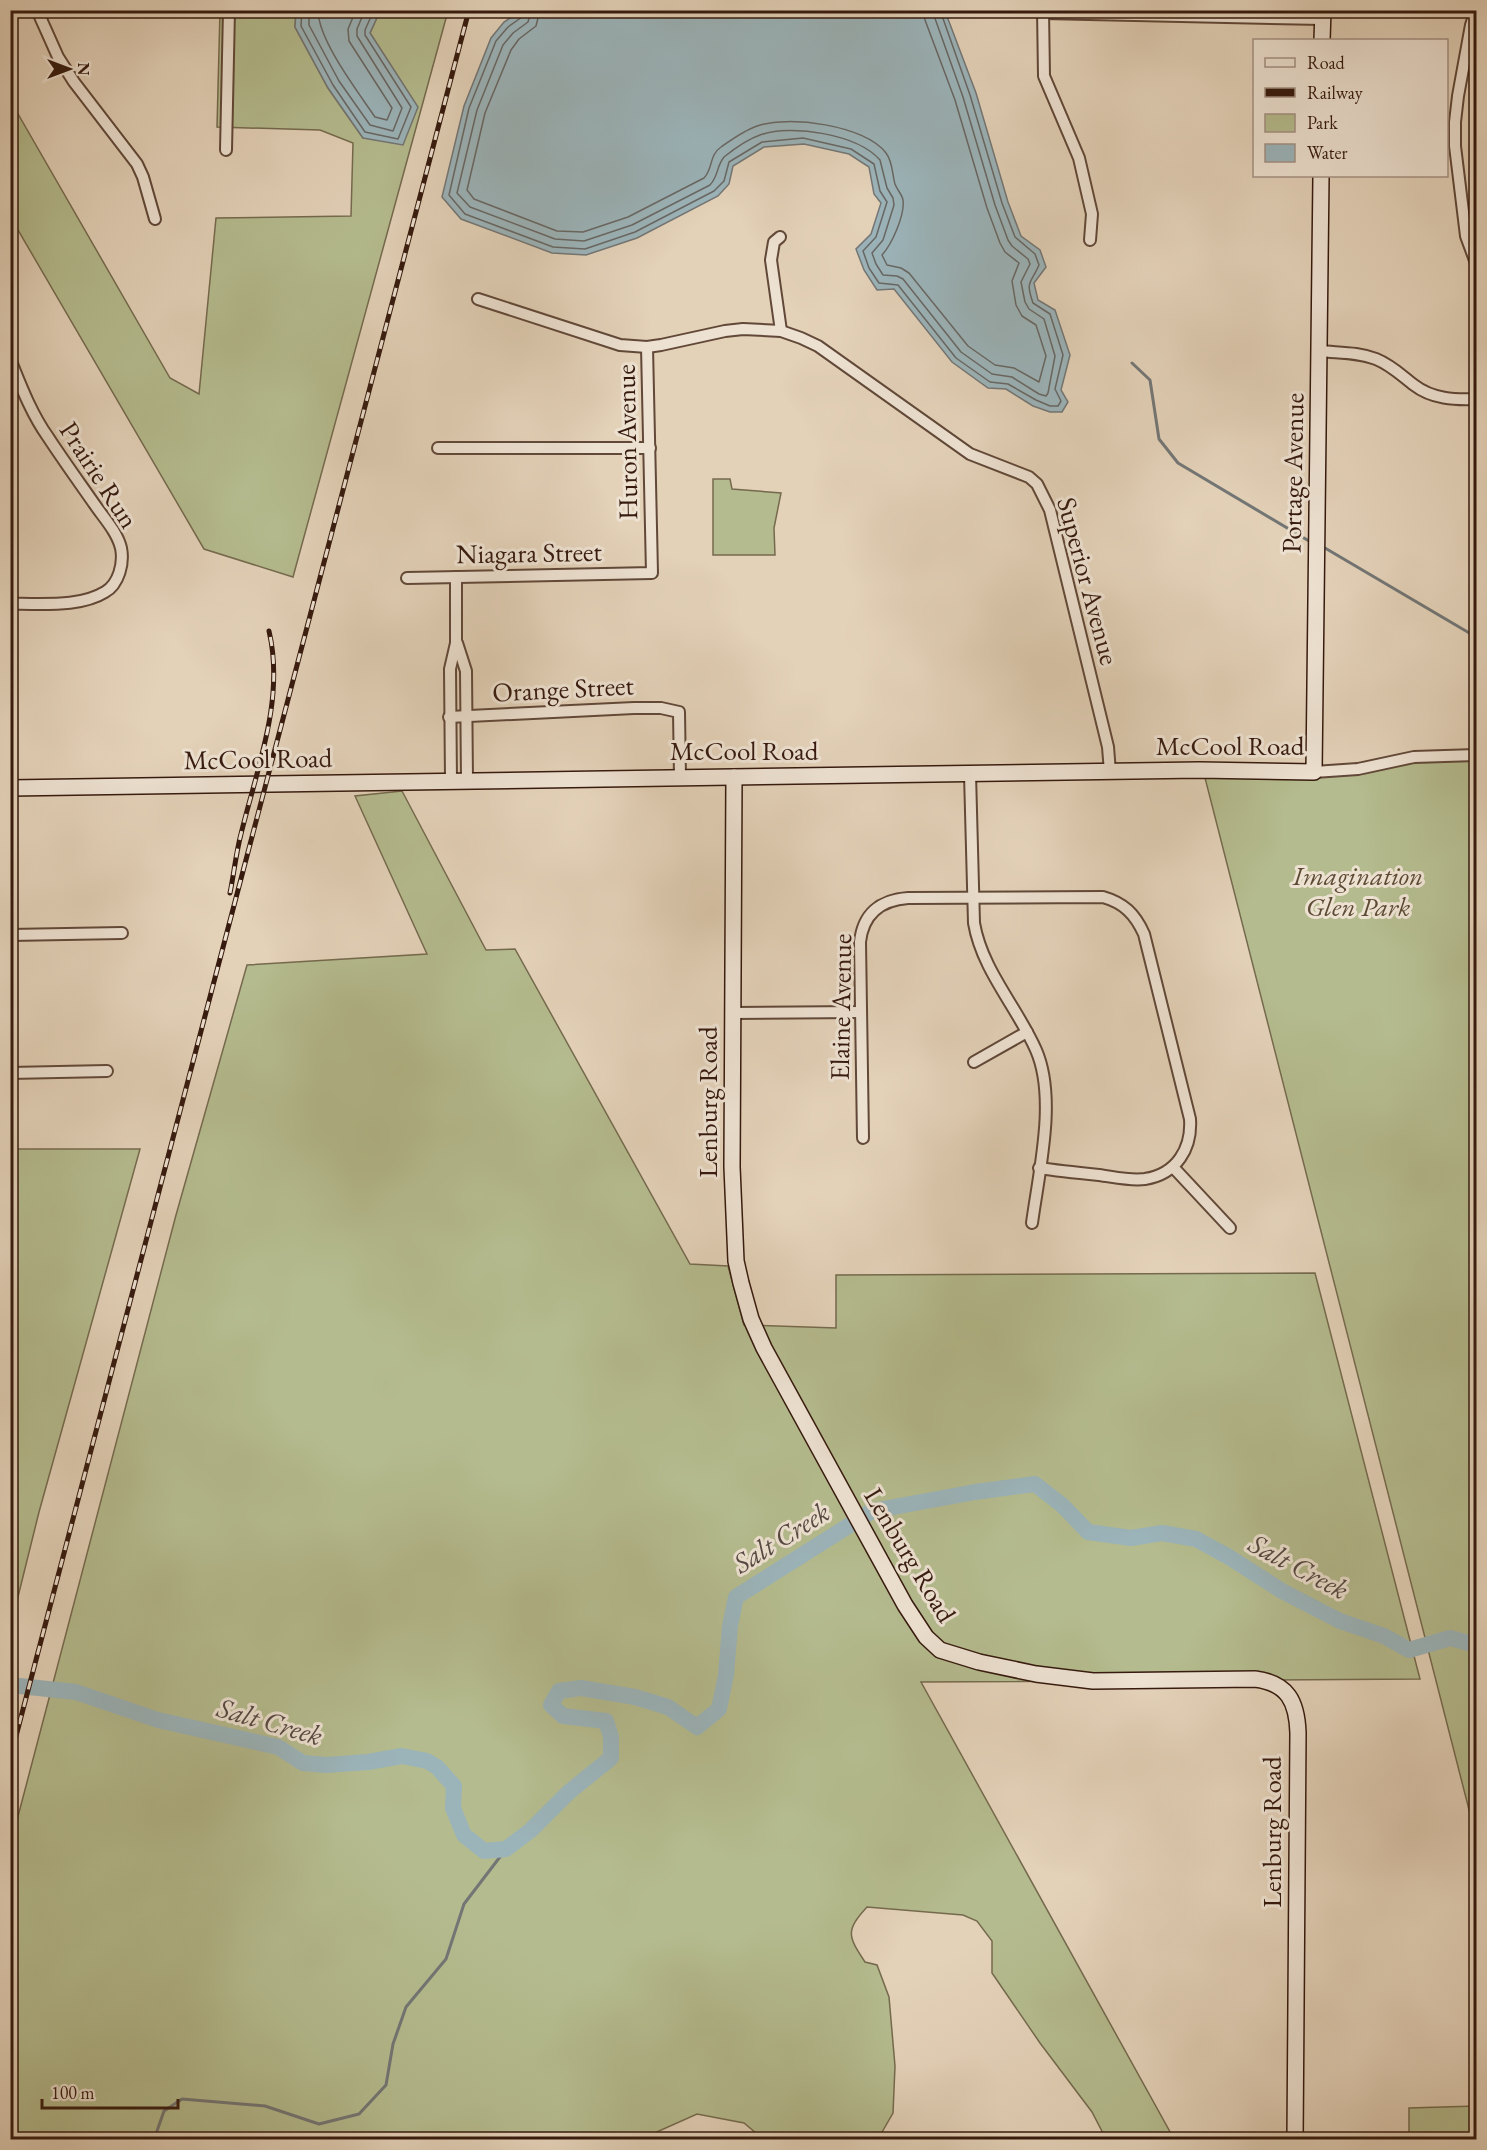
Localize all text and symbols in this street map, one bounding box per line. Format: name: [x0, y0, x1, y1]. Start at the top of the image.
north arrow: [39, 39, 99, 99]
legend: [1253, 39, 1448, 177]
text: Road: [1307, 51, 1346, 74]
text: N: [73, 63, 94, 76]
text: Railway: [1307, 81, 1363, 104]
text: Park: [1307, 111, 1338, 134]
text: Water: [1307, 141, 1348, 164]
street label: Huron Avenue: [608, 364, 645, 520]
street label: Portage Avenue: [1274, 393, 1311, 553]
street label: Prairie Run: [52, 415, 147, 535]
street label: Superior Avenue: [1049, 493, 1128, 669]
street label: Niagara Street: [456, 534, 603, 571]
street label: Orange Street: [491, 667, 635, 710]
street label: McCool Road: [1156, 728, 1305, 763]
street label: McCool Road: [670, 733, 819, 768]
street label: McCool Road: [183, 740, 333, 777]
park label: Imagination Glen Park: [1292, 858, 1423, 924]
street label: Elaine Avenue: [822, 933, 859, 1081]
street label: Lenburg Road: [690, 1026, 725, 1178]
street label: Lenburg Road: [856, 1481, 965, 1629]
water label: Salt Creek: [725, 1493, 836, 1581]
water label: Salt Creek: [1242, 1524, 1355, 1607]
water label: Salt Creek: [212, 1689, 327, 1753]
street label: Lenburg Road: [1254, 1756, 1289, 1908]
scale bar: [42, 2072, 178, 2110]
text: 100 m: [51, 2081, 95, 2104]

